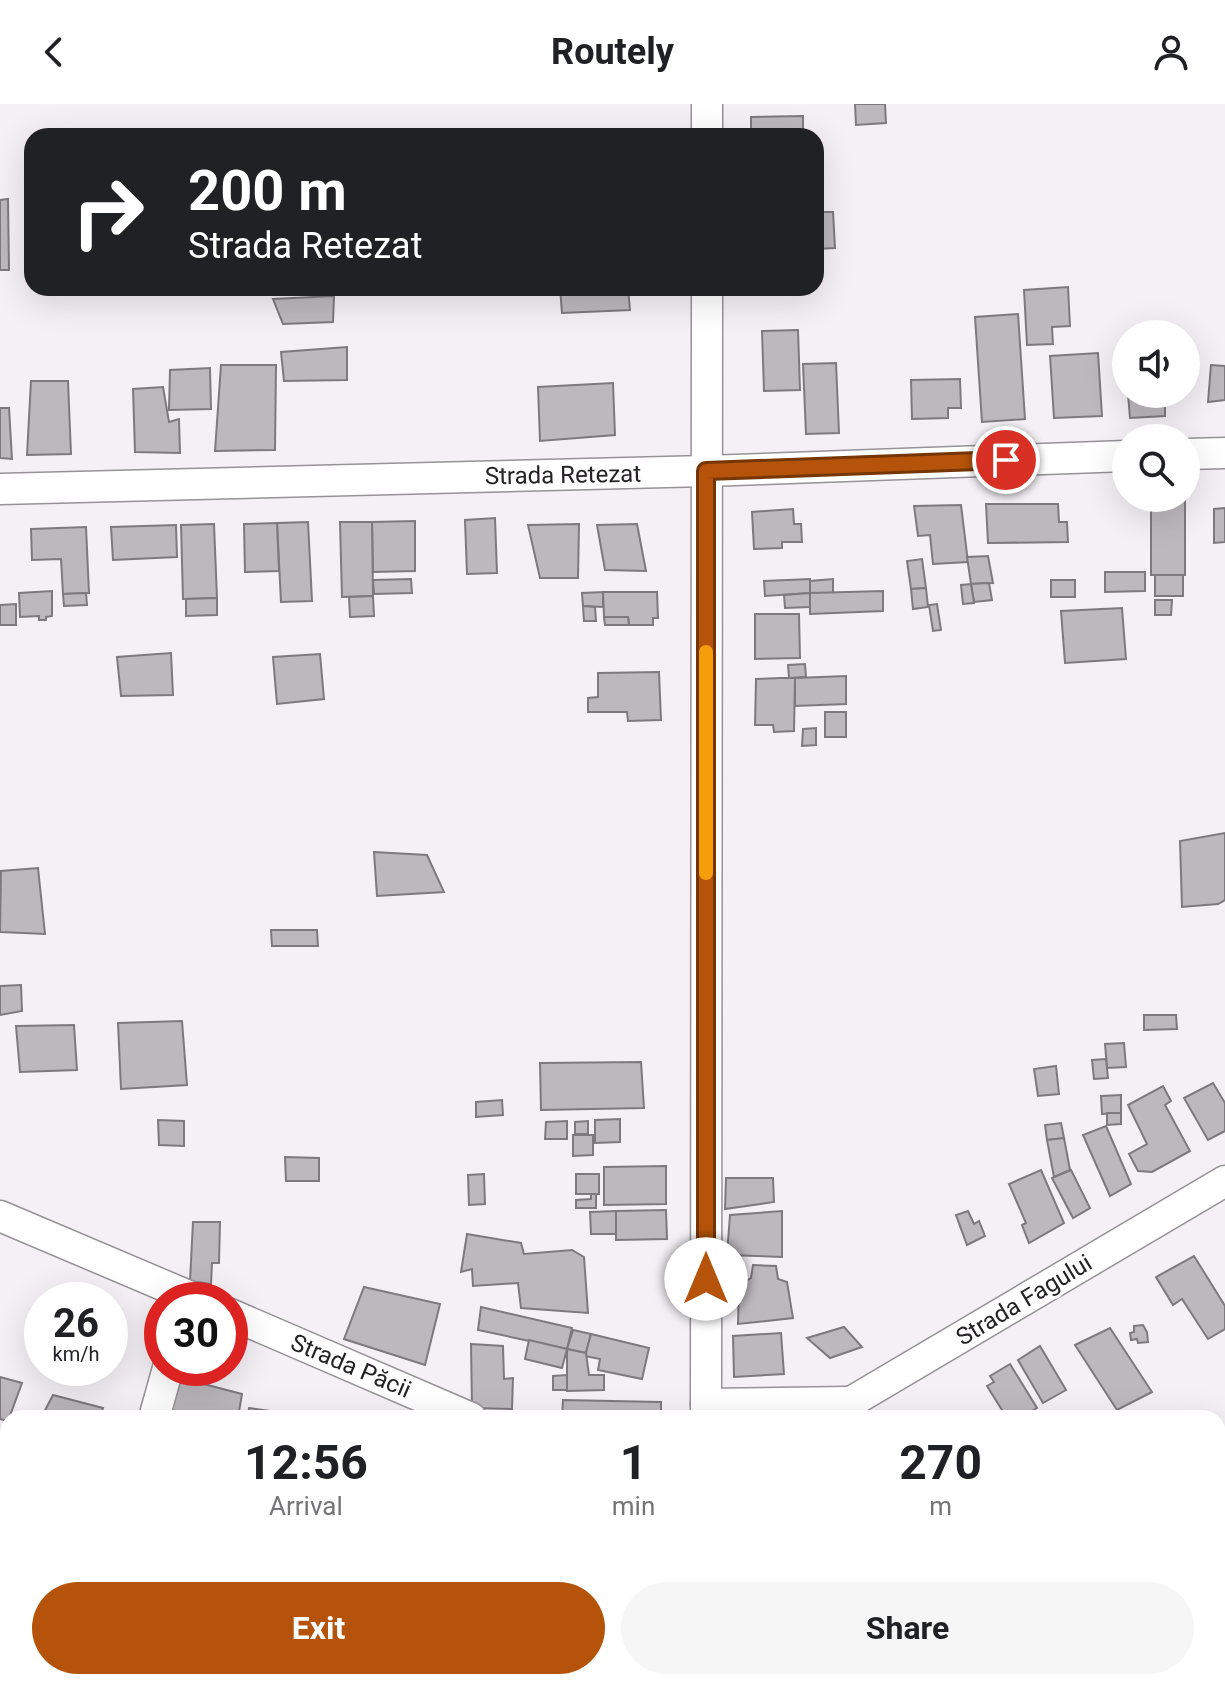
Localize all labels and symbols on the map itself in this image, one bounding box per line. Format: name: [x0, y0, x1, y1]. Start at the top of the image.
pin: [972, 426, 1040, 494]
street label: Strada Retezat: [485, 460, 642, 490]
position arrow: [664, 1237, 748, 1321]
street label: Strada Fagului: [951, 1249, 1097, 1351]
speed limit sign: 30: [144, 1282, 248, 1386]
street label: Strada Păcii: [287, 1328, 415, 1404]

